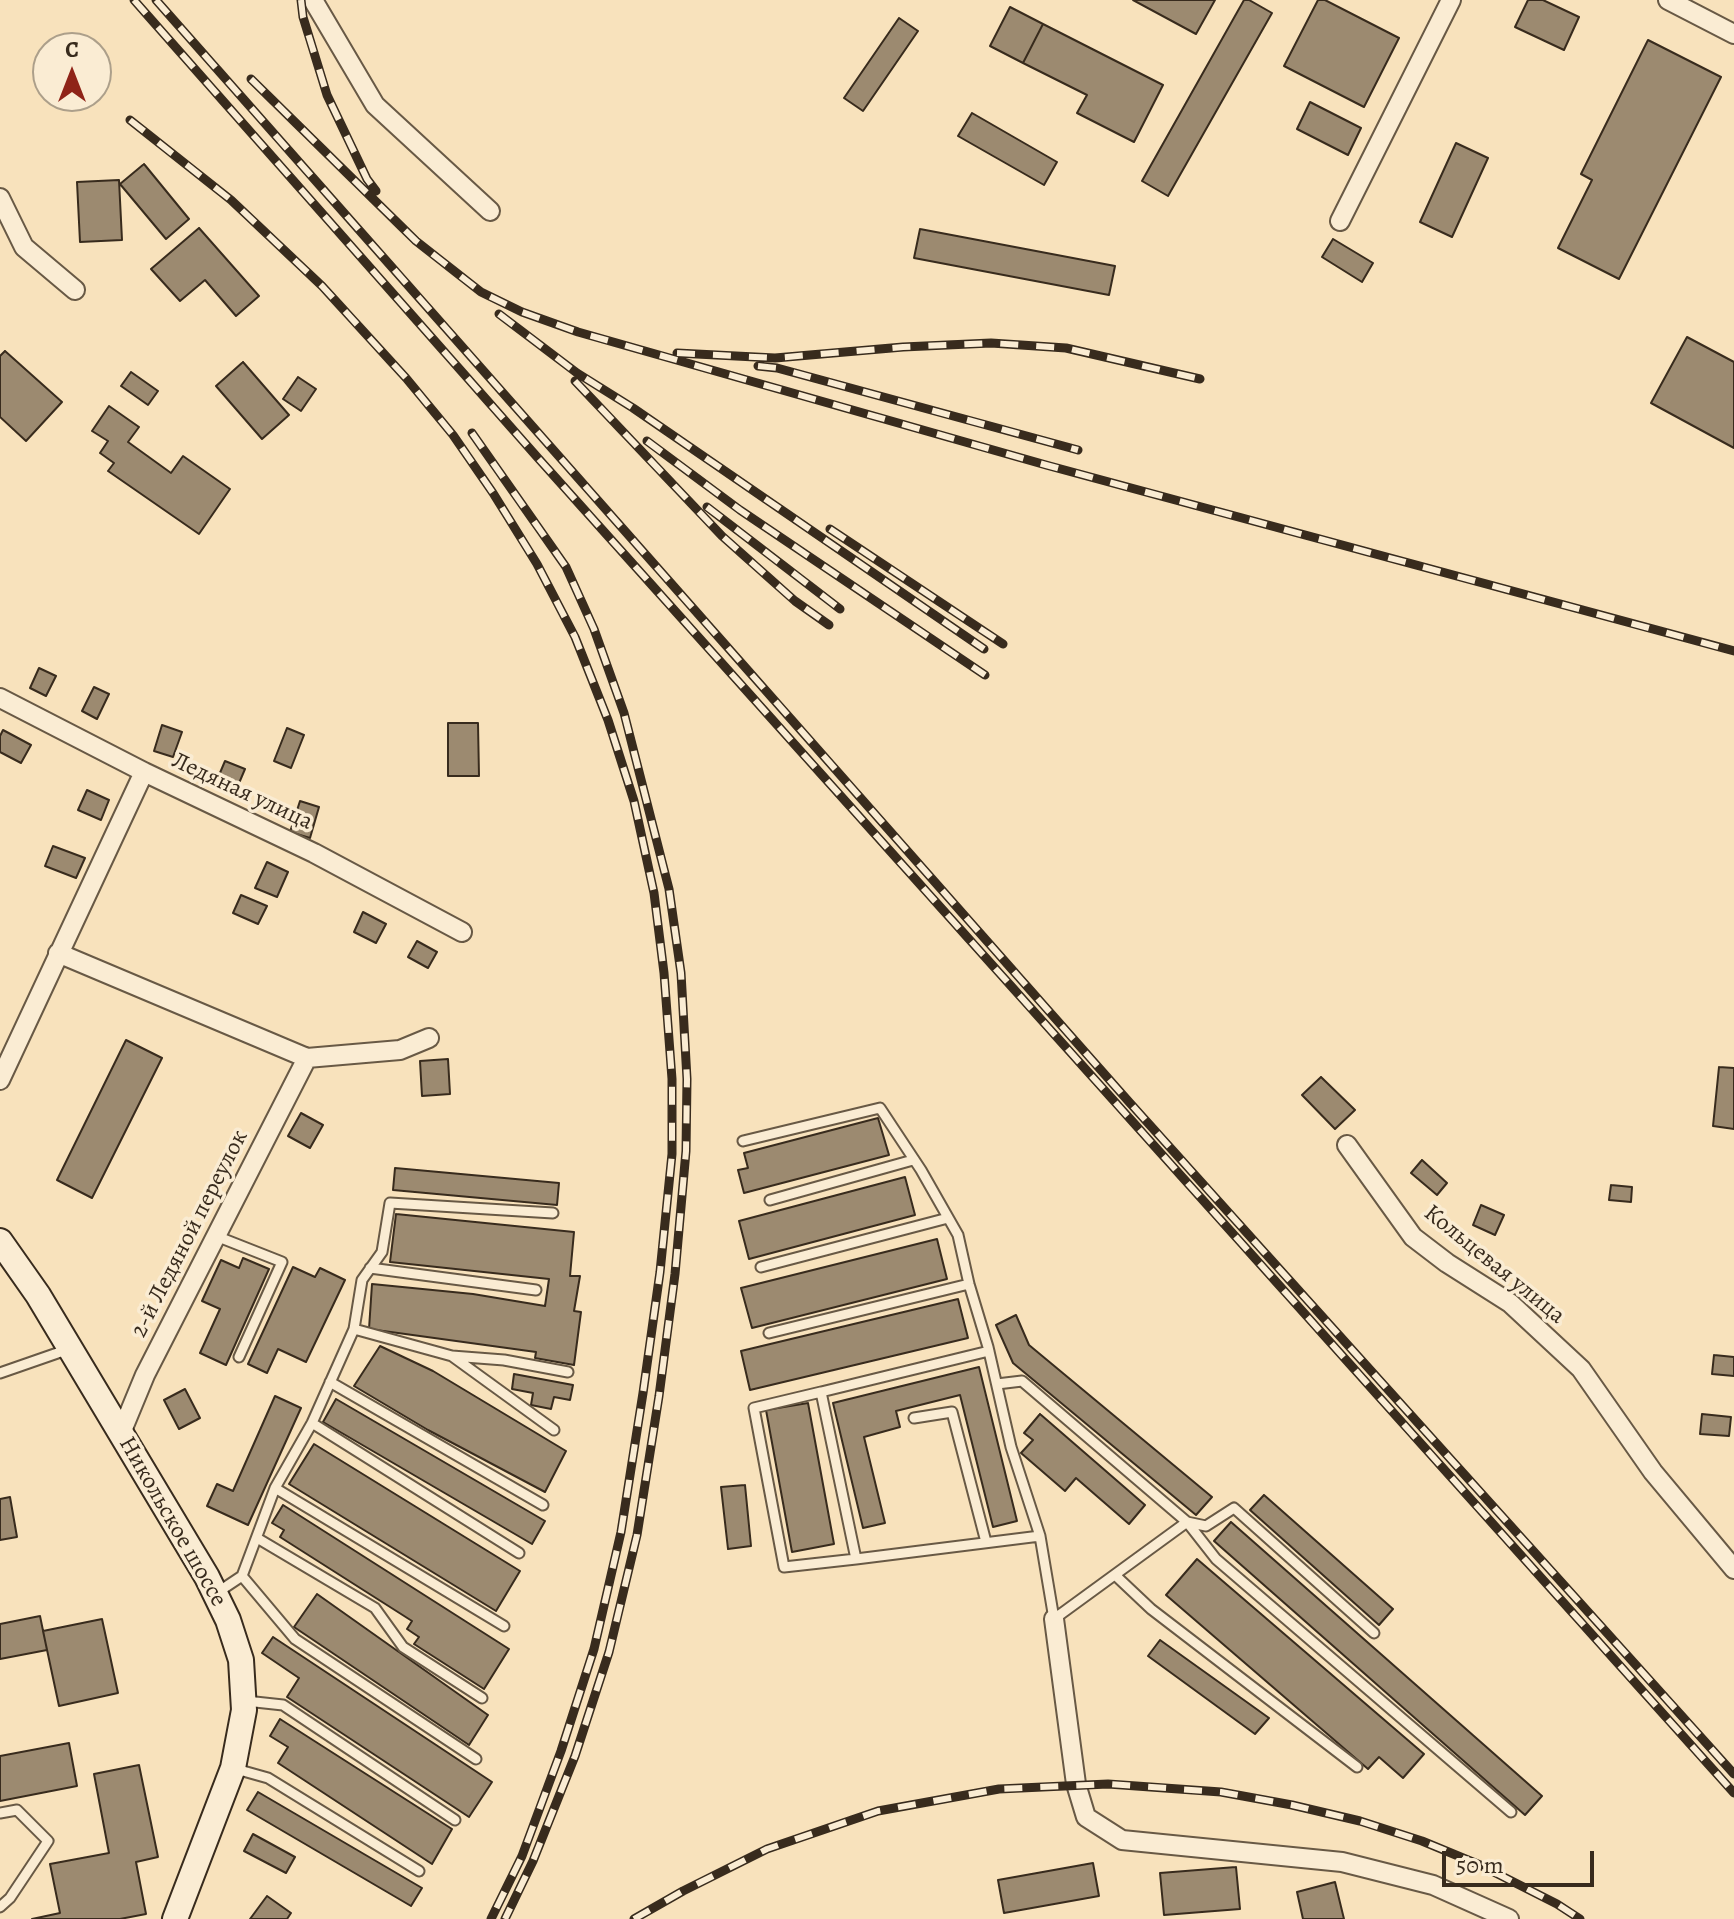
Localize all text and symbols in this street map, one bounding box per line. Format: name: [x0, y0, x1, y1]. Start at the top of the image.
north arrow: [32, 32, 112, 112]
text: С: [65, 35, 79, 65]
street label: Ледяная улица: [167, 747, 317, 837]
street label: 2-й Ледяной переулок: [125, 1125, 255, 1343]
street label: Кольцевая улица: [1418, 1199, 1570, 1331]
street label: Никольское шоссе: [112, 1432, 232, 1612]
scale bar: [1446, 1835, 1598, 1885]
text: 50 m: [1456, 1849, 1504, 1881]

